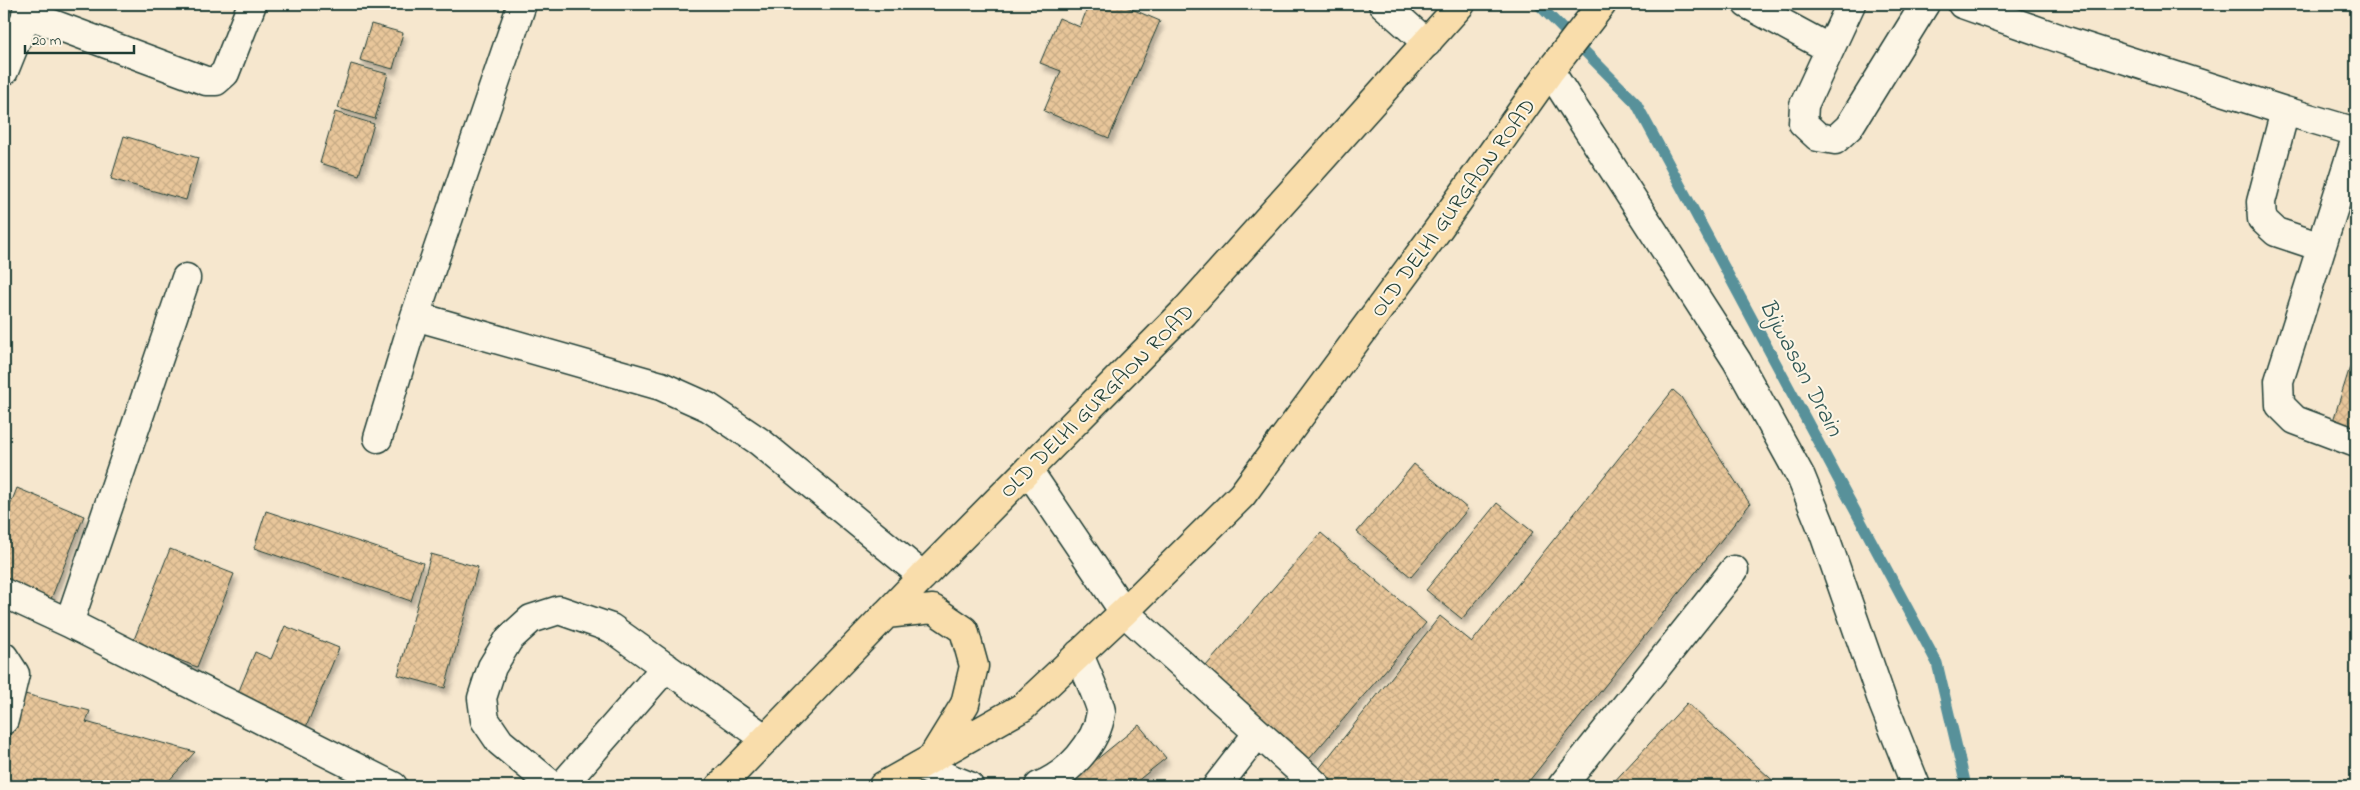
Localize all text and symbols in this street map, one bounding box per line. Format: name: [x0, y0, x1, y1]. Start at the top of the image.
scale bar: [25, 22, 134, 54]
text: 20 m: [32, 30, 62, 52]
street label: OLD DELHI GURGAON ROAD: [1364, 93, 1545, 325]
water label: Bijwasan Drain: [1749, 293, 1851, 444]
street label: OLD DELHI GURGAON ROAD: [993, 297, 1203, 507]

